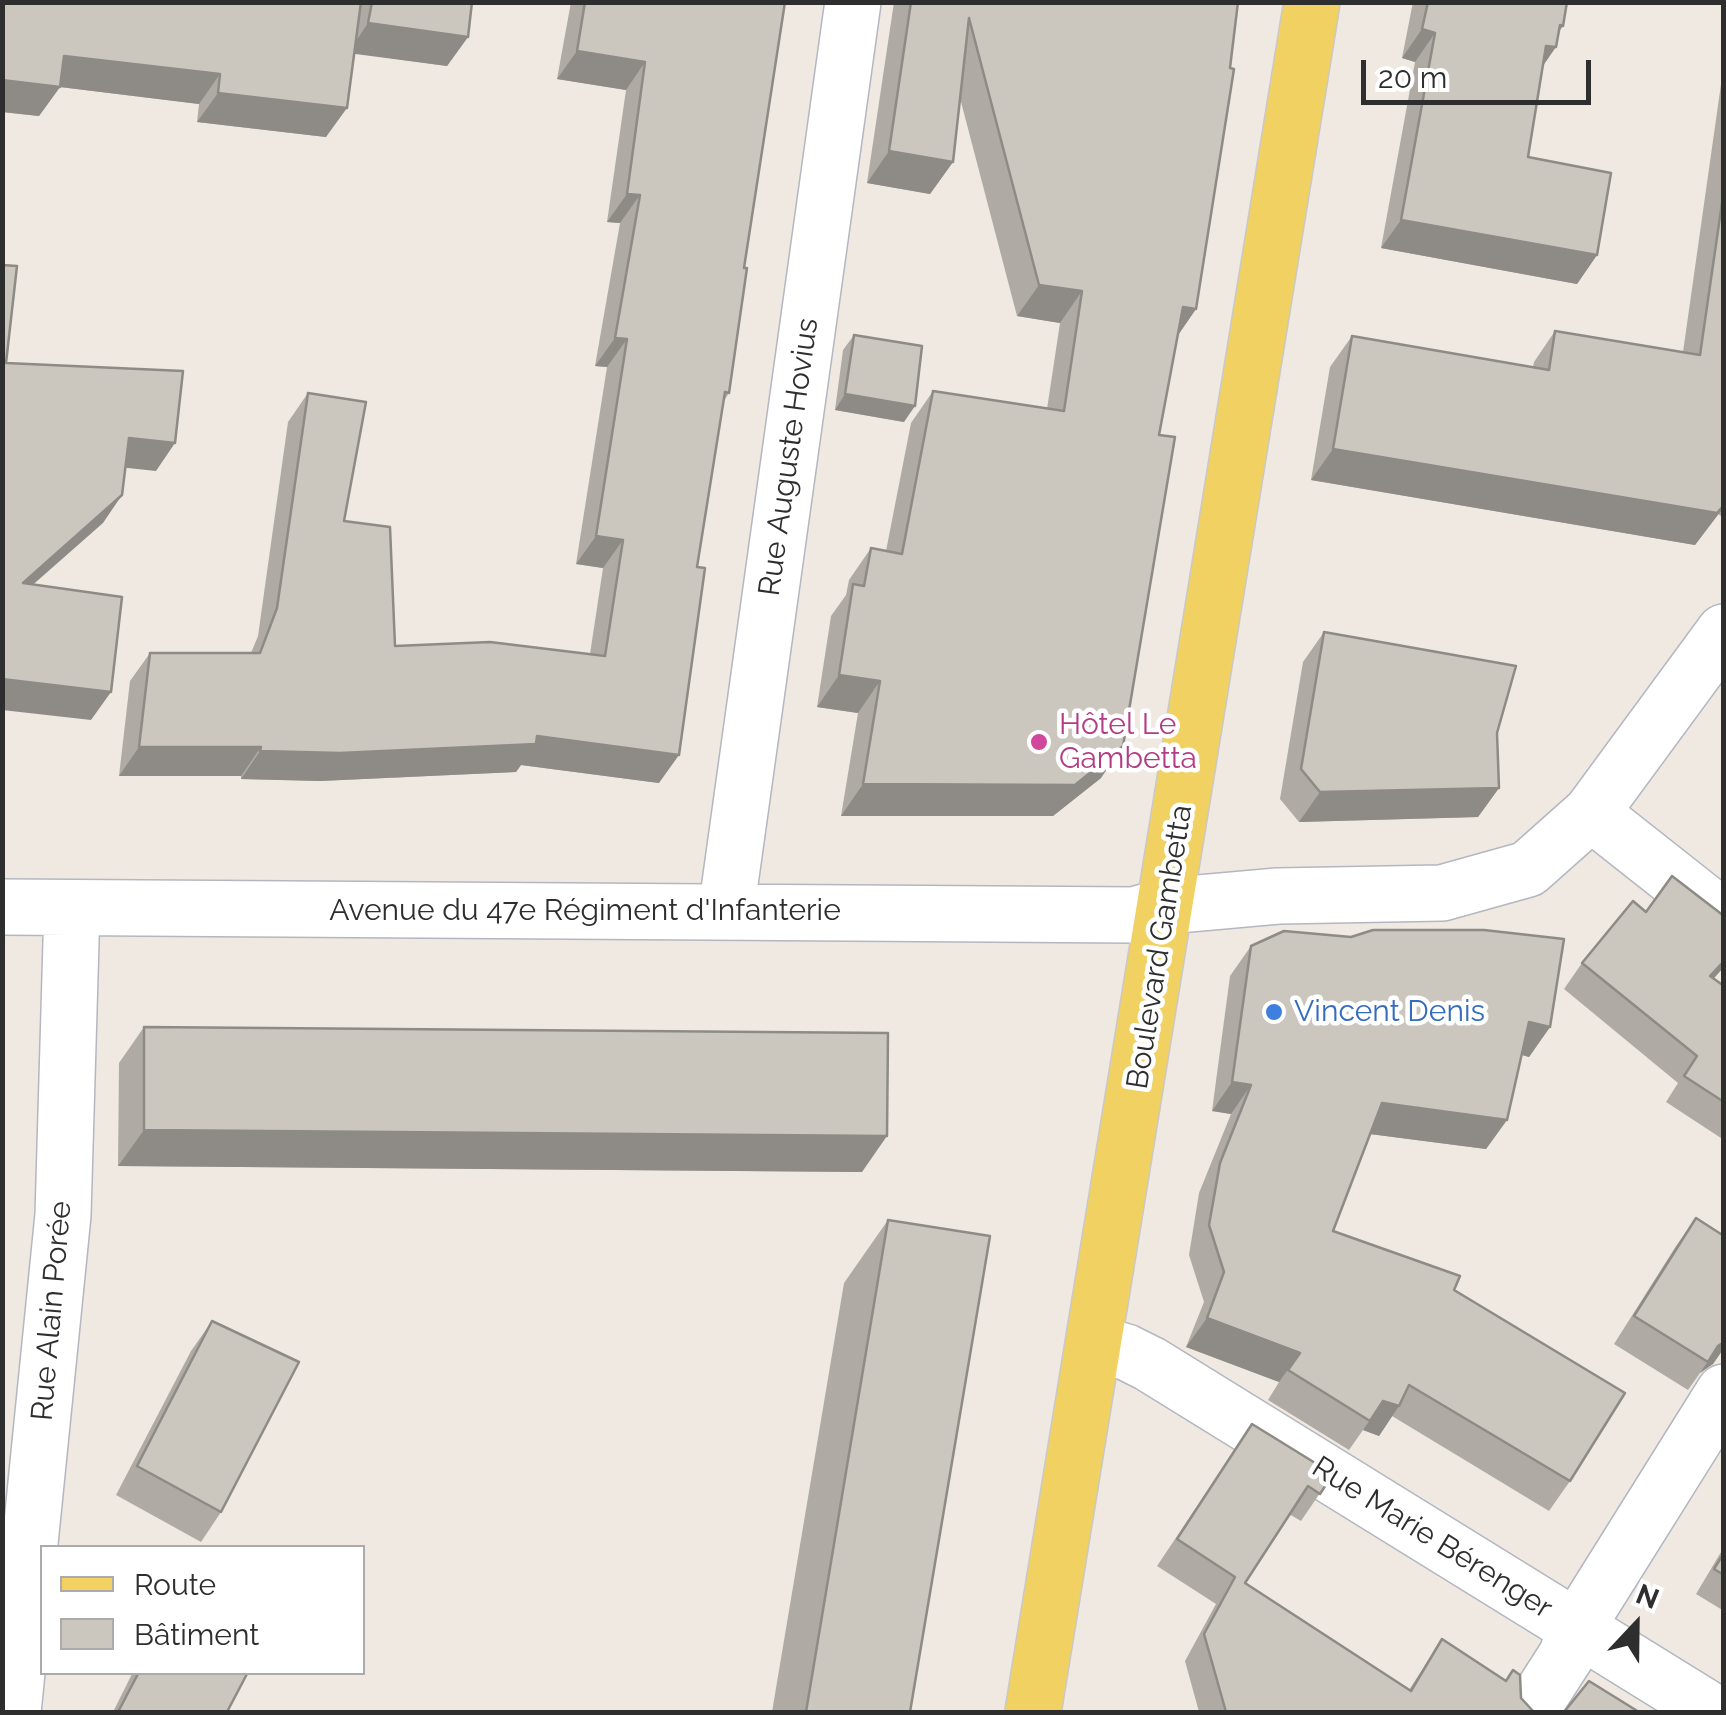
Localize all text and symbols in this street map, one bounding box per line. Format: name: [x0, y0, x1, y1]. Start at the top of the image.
scale bar: [1366, 40, 1596, 102]
text: 20 m: [1378, 60, 1447, 95]
street label: Rue Auguste Hovius: [752, 316, 826, 598]
place label: Hôtel Le Gambetta: [1059, 707, 1197, 778]
marker: Hôtel Le Gambetta: [1028, 731, 1050, 753]
street label: Boulevard Gambetta: [1120, 802, 1200, 1092]
street label: Avenue du 47e Régiment d'Infanterie: [329, 893, 841, 929]
place label: Vincent Denis: [1294, 994, 1485, 1030]
marker: Vincent Denis: [1263, 1001, 1285, 1023]
street label: Rue Alain Porée: [24, 1200, 80, 1422]
street label: Rue Marie Bérenger: [1305, 1449, 1559, 1627]
legend: [40, 1545, 365, 1675]
text: Route: [134, 1567, 216, 1602]
north arrow: [1586, 1575, 1686, 1675]
text: N: [1631, 1577, 1664, 1616]
text: Bâtiment: [134, 1617, 259, 1652]

